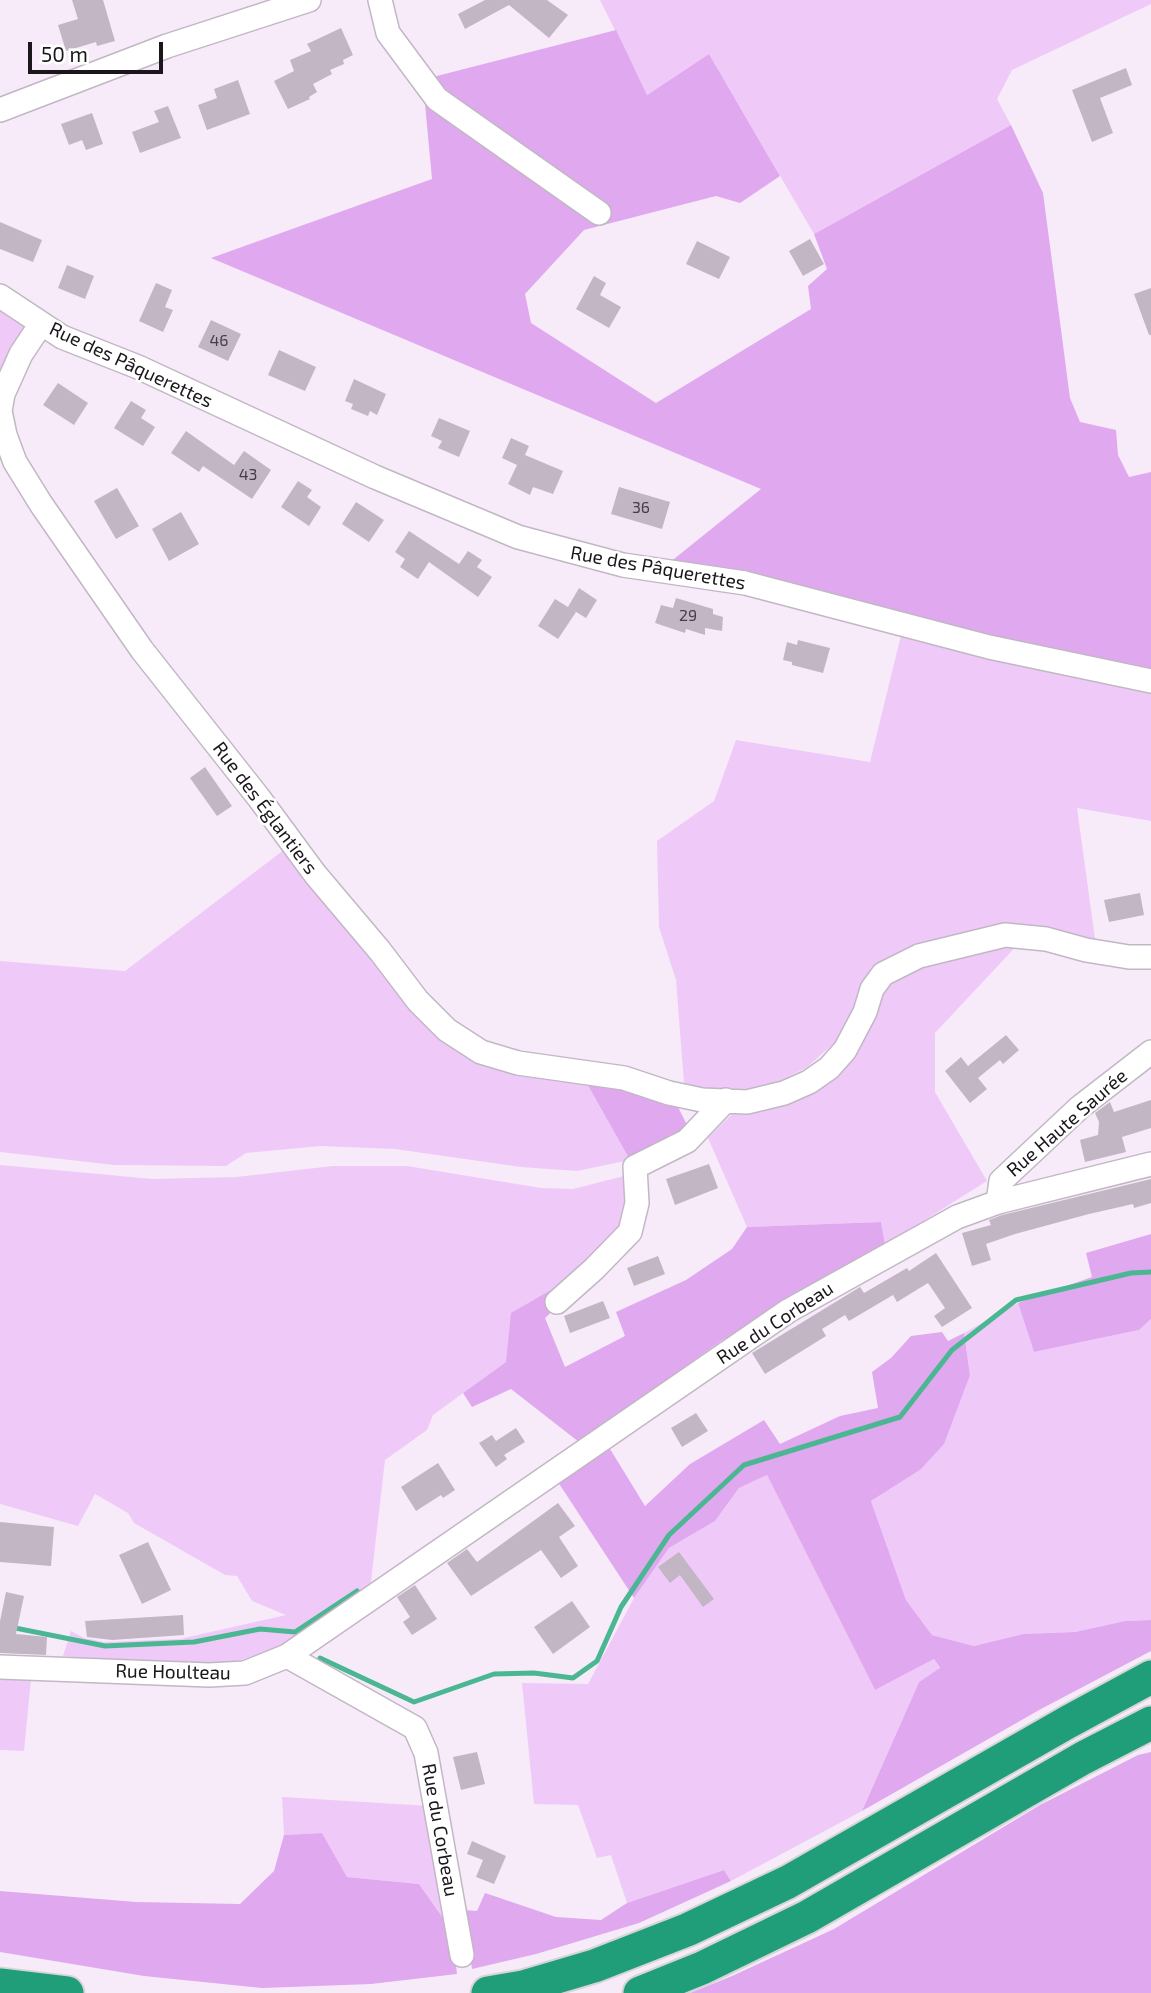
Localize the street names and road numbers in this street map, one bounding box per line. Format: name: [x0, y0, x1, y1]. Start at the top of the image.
street label: Rue des Pâquerettes: [46, 317, 216, 413]
street label: Rue des Pâquerettes: [569, 541, 747, 595]
street label: Rue des Églantiers: [208, 737, 322, 879]
street label: Rue Haute Saurée: [1002, 1064, 1132, 1182]
street label: Rue du Corbeau: [712, 1277, 838, 1369]
street label: Rue Houlteau: [115, 1660, 231, 1684]
street label: Rue du Corbeau: [417, 1762, 463, 1898]

